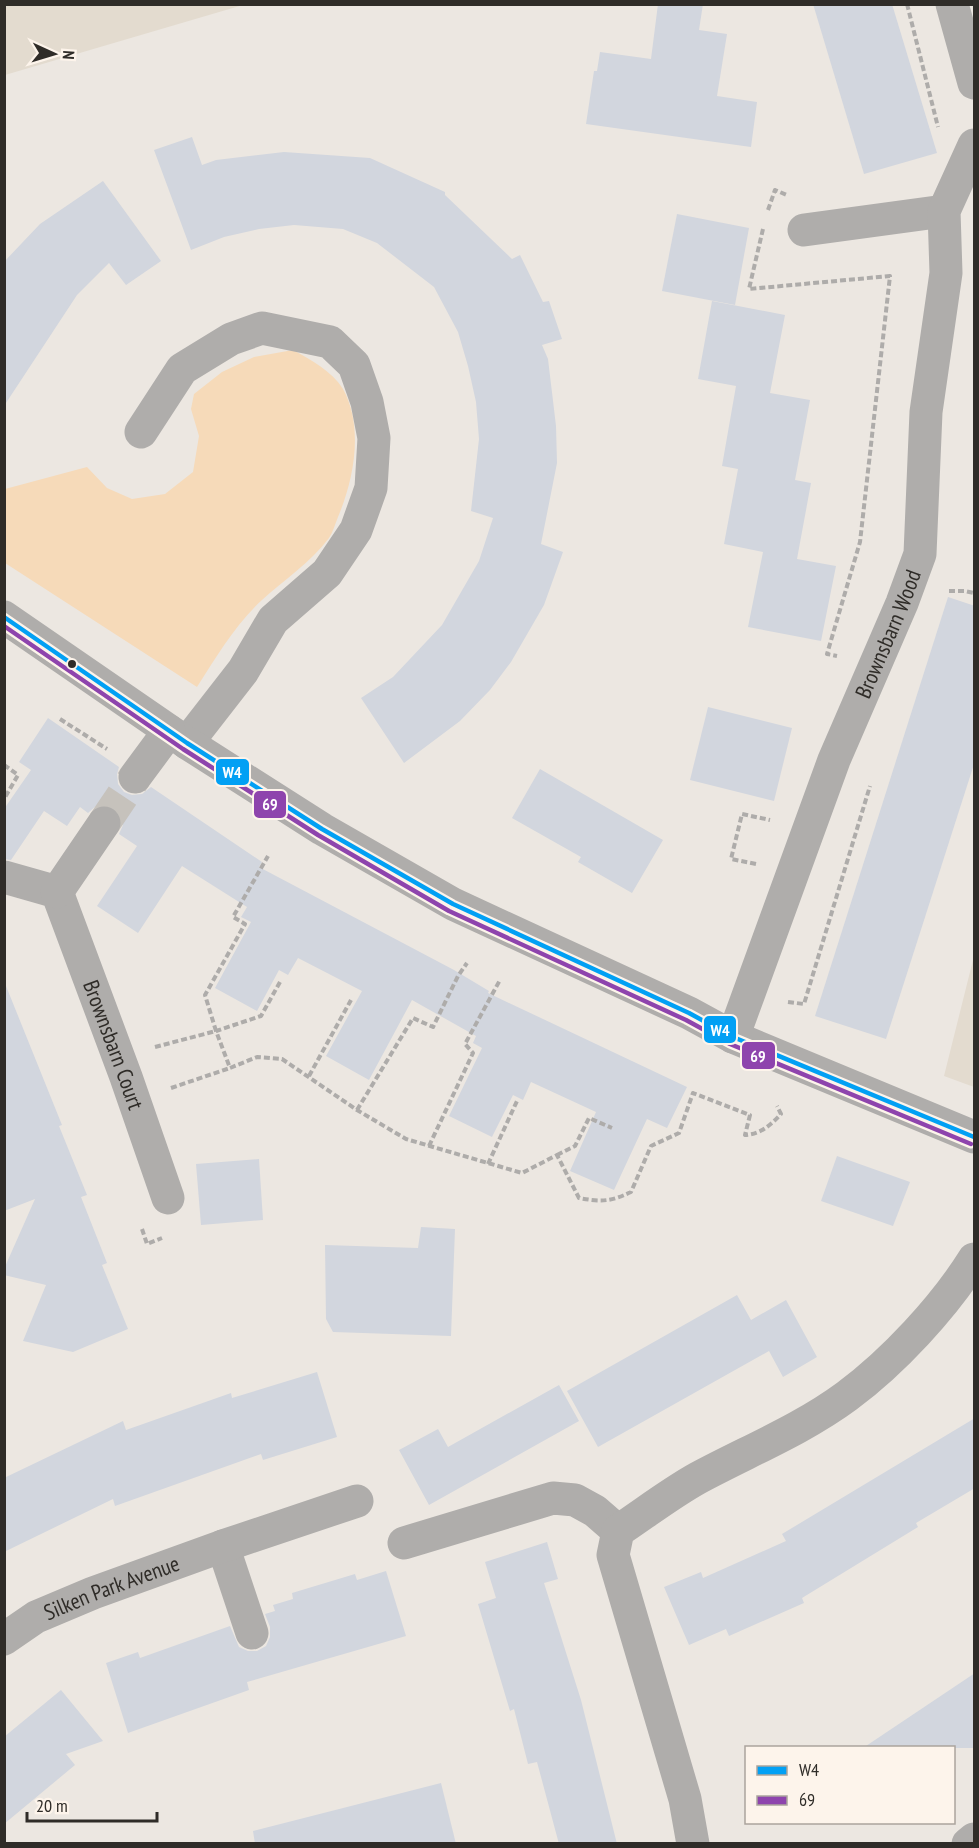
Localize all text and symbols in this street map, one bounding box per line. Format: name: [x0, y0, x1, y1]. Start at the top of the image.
north arrow: [24, 24, 84, 84]
text: N: [59, 50, 79, 60]
street label: Brownsbarn Wood: [848, 566, 927, 702]
unlabelled marker: [66, 658, 78, 670]
line badge: W4: [215, 758, 250, 786]
text: W4: [221, 762, 242, 782]
line badge: 69: [253, 790, 287, 819]
text: 69: [262, 794, 278, 814]
street label: Brownsbarn Court: [77, 976, 150, 1113]
line badge: W4: [703, 1015, 737, 1044]
text: W4: [709, 1020, 730, 1040]
line badge: 69: [741, 1041, 776, 1070]
text: 69: [750, 1046, 766, 1066]
street label: Silken Park Avenue: [39, 1549, 183, 1626]
legend: [745, 1746, 955, 1824]
text: W4: [799, 1758, 819, 1781]
scale bar: [27, 1785, 158, 1823]
text: 69: [799, 1788, 815, 1811]
text: 20 m: [36, 1794, 68, 1817]

